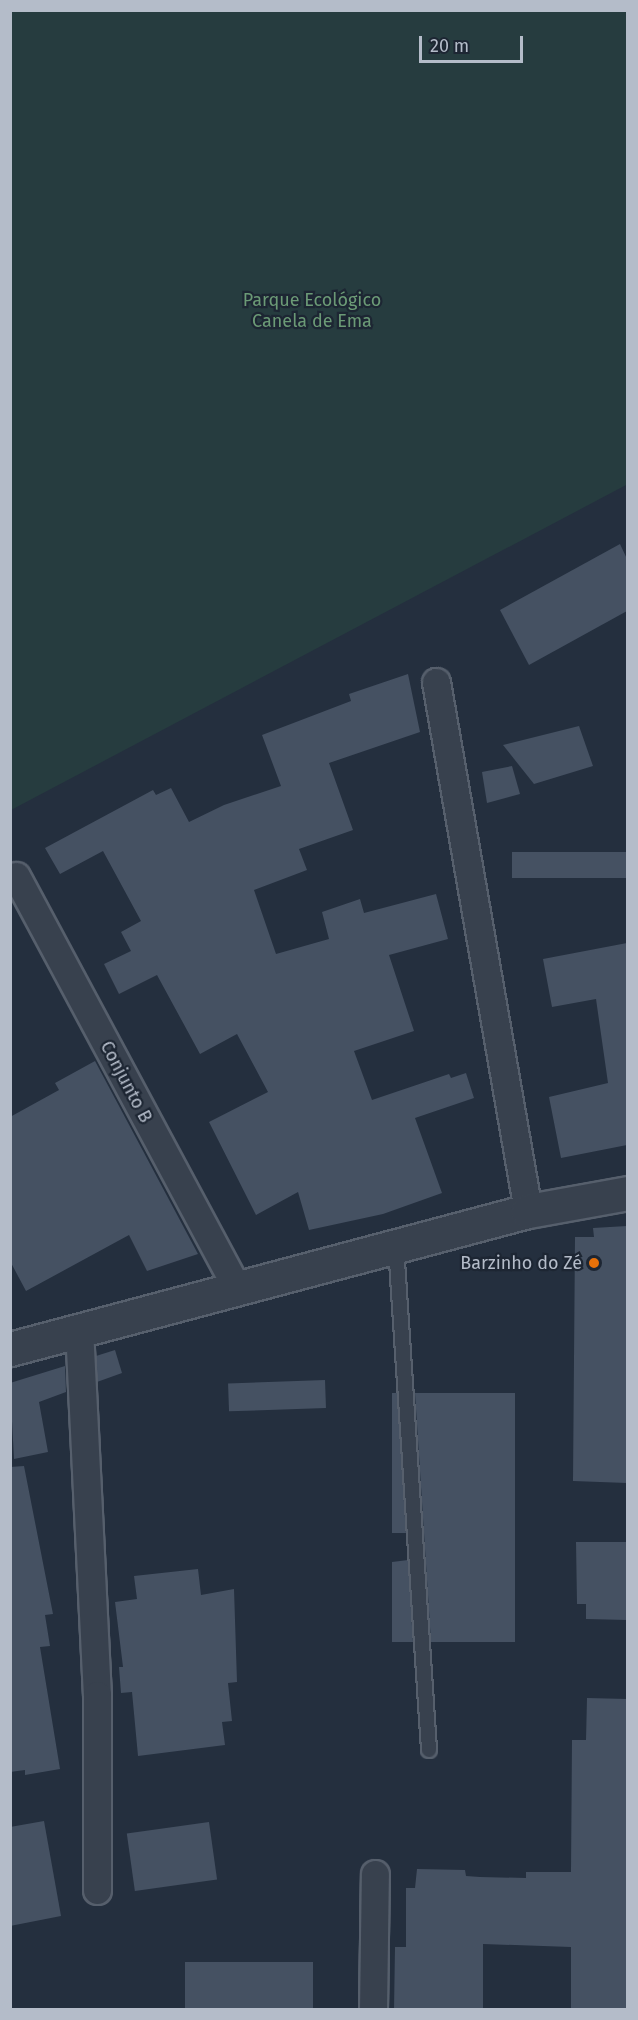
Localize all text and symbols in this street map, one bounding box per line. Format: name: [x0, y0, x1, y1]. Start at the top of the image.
scale bar: [422, 24, 526, 62]
text: 20 m: [430, 35, 469, 57]
park label: Parque Ecológico Canela de Ema: [243, 290, 381, 332]
street label: Conjunto B: [96, 1038, 156, 1126]
place label: Barzinho do Zé: [460, 1252, 582, 1274]
marker: Barzinho do Zé: [587, 1256, 601, 1270]

